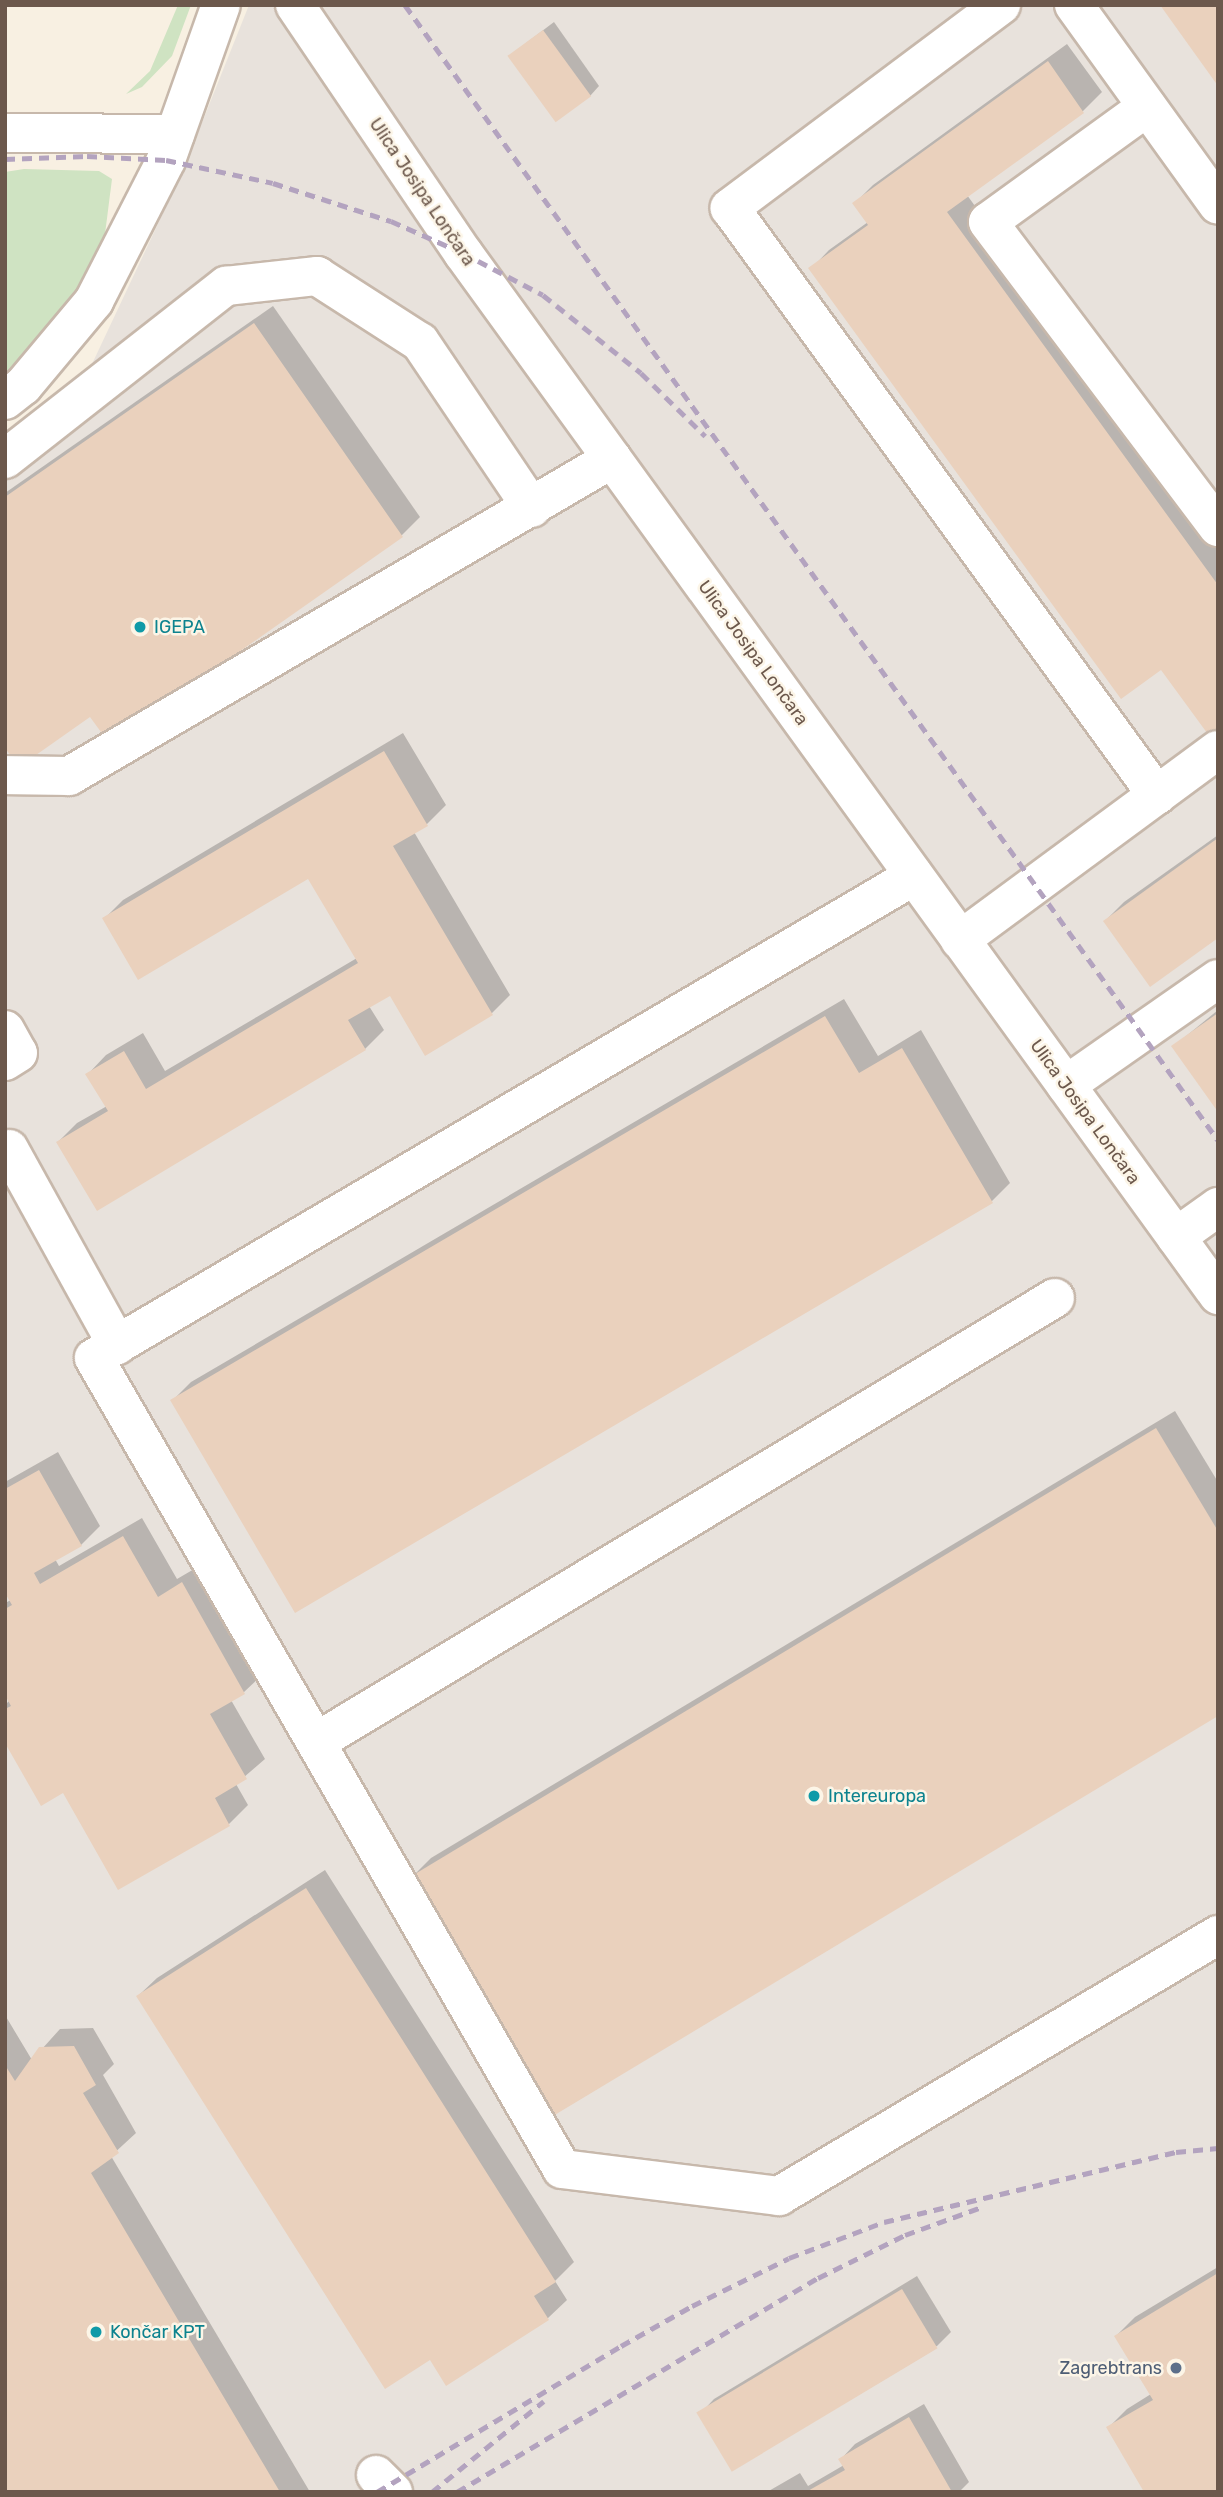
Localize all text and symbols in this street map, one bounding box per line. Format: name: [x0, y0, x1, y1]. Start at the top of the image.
street label: Ulica Josipa Lončara: [364, 114, 480, 270]
street label: Ulica Josipa Lončara: [693, 576, 813, 730]
place label: IGEPA: [154, 616, 205, 638]
marker: IGEPA: [132, 619, 148, 635]
street label: Ulica Josipa Lončara: [1025, 1035, 1145, 1189]
place label: Intereuropa: [828, 1785, 926, 1807]
marker: Intereuropa: [806, 1788, 822, 1804]
place label: Končar KPT: [110, 2321, 205, 2343]
marker: Končar KPT: [88, 2324, 104, 2340]
place label: Zagrebtrans: [1059, 2357, 1162, 2379]
marker: Zagrebtrans: [1168, 2360, 1184, 2376]

